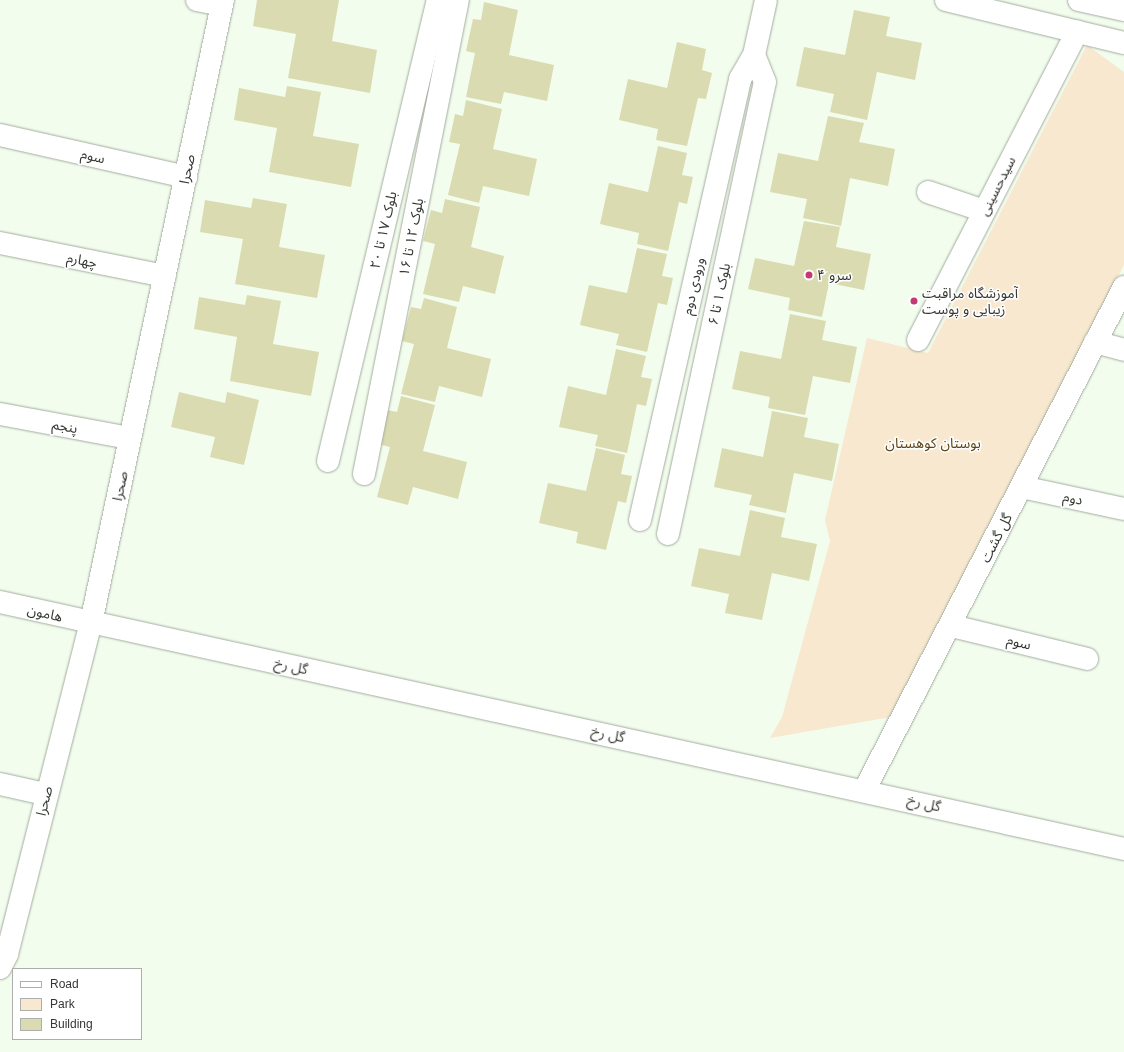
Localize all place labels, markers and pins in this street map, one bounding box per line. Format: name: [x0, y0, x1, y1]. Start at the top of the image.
place label: سرو ۴: [817, 267, 852, 283]
marker: سرو ۴: [804, 270, 814, 280]
place label: آموزشگاه مراقبت زیبایی و پوست: [922, 285, 1018, 318]
marker: آموزشگاه مراقبت زیبایی و پوست: [909, 296, 919, 306]

